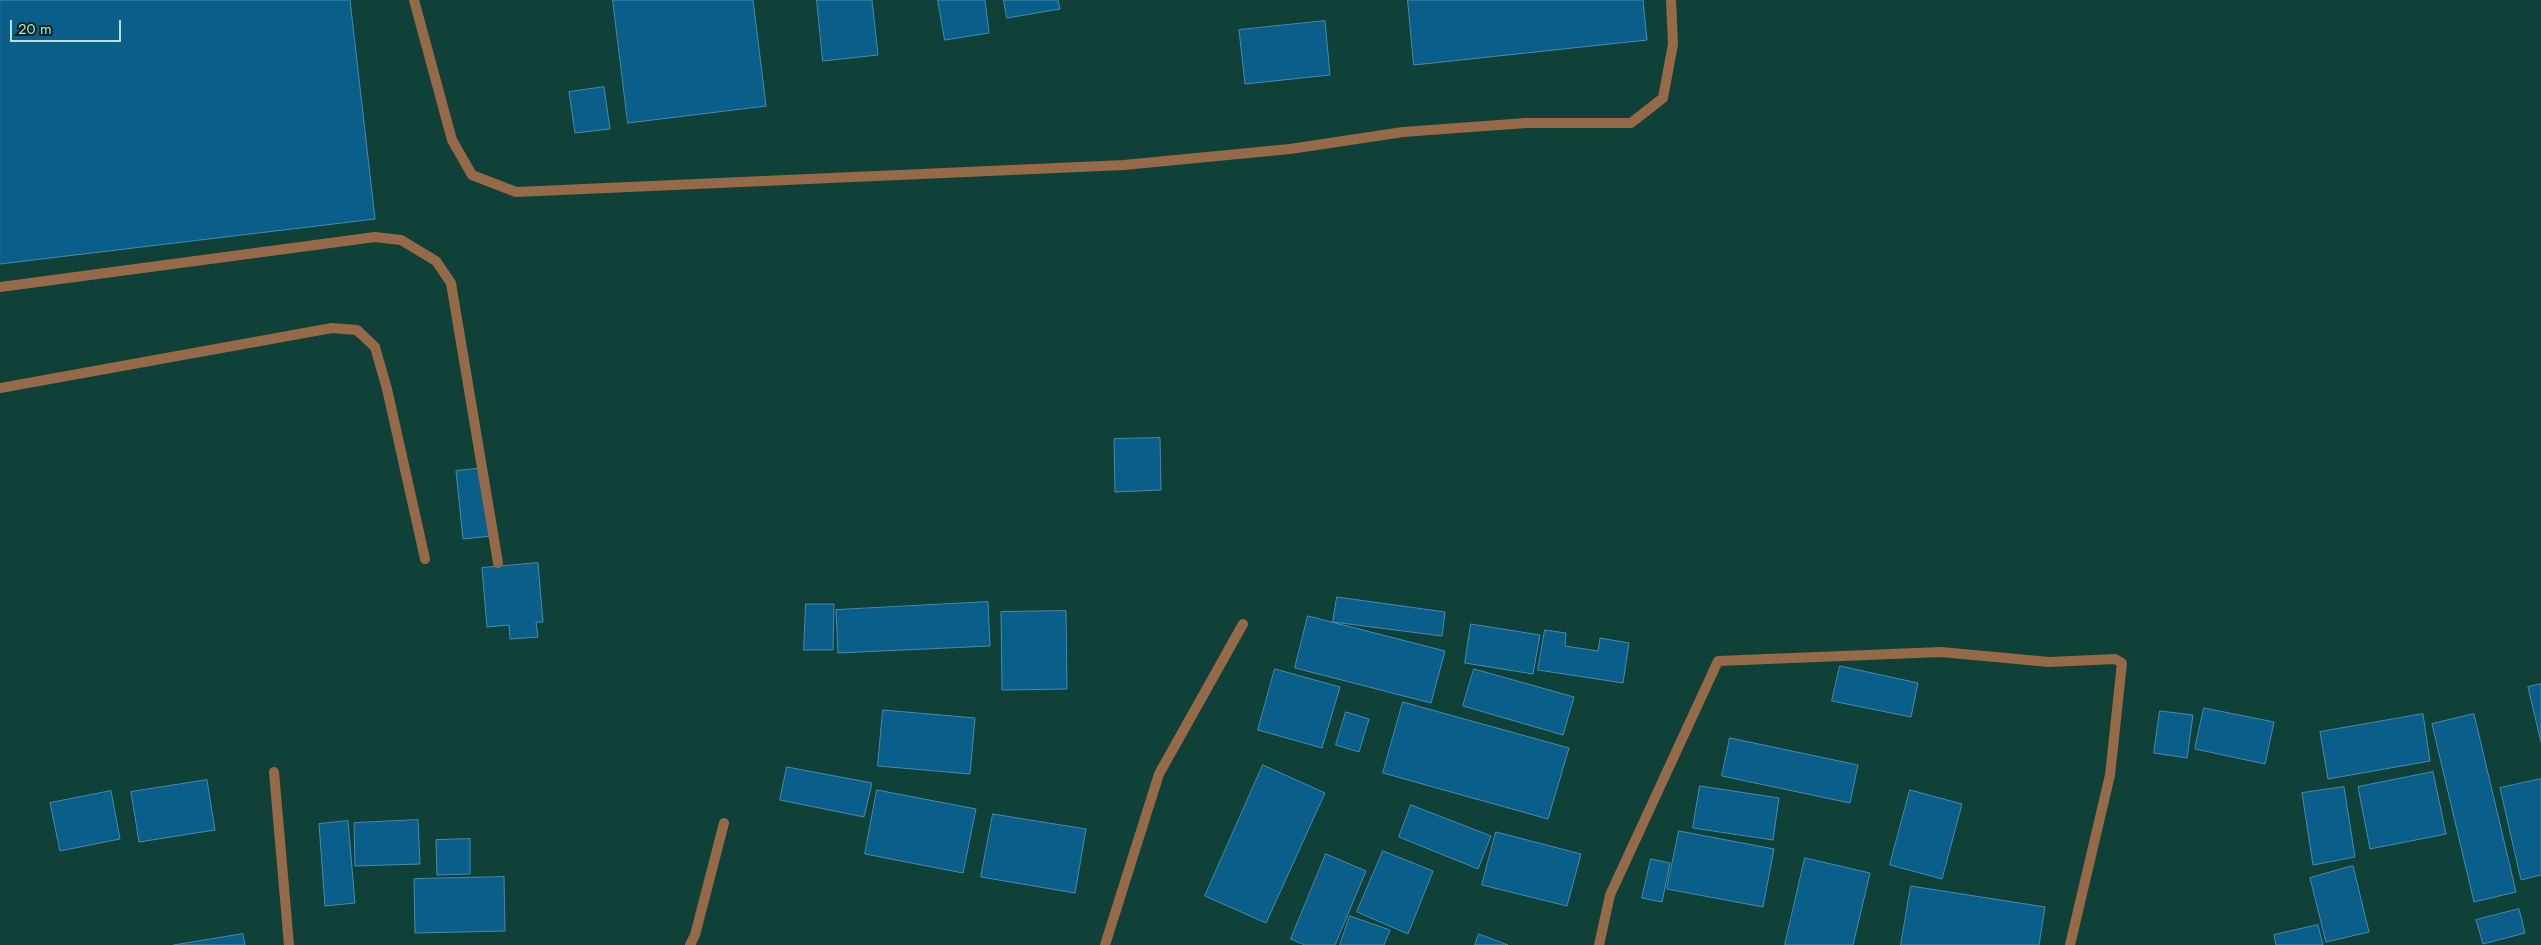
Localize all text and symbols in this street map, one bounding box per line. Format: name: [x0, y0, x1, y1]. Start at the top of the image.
scale bar: [12, 10, 124, 42]
text: 20 m: [18, 18, 52, 40]

